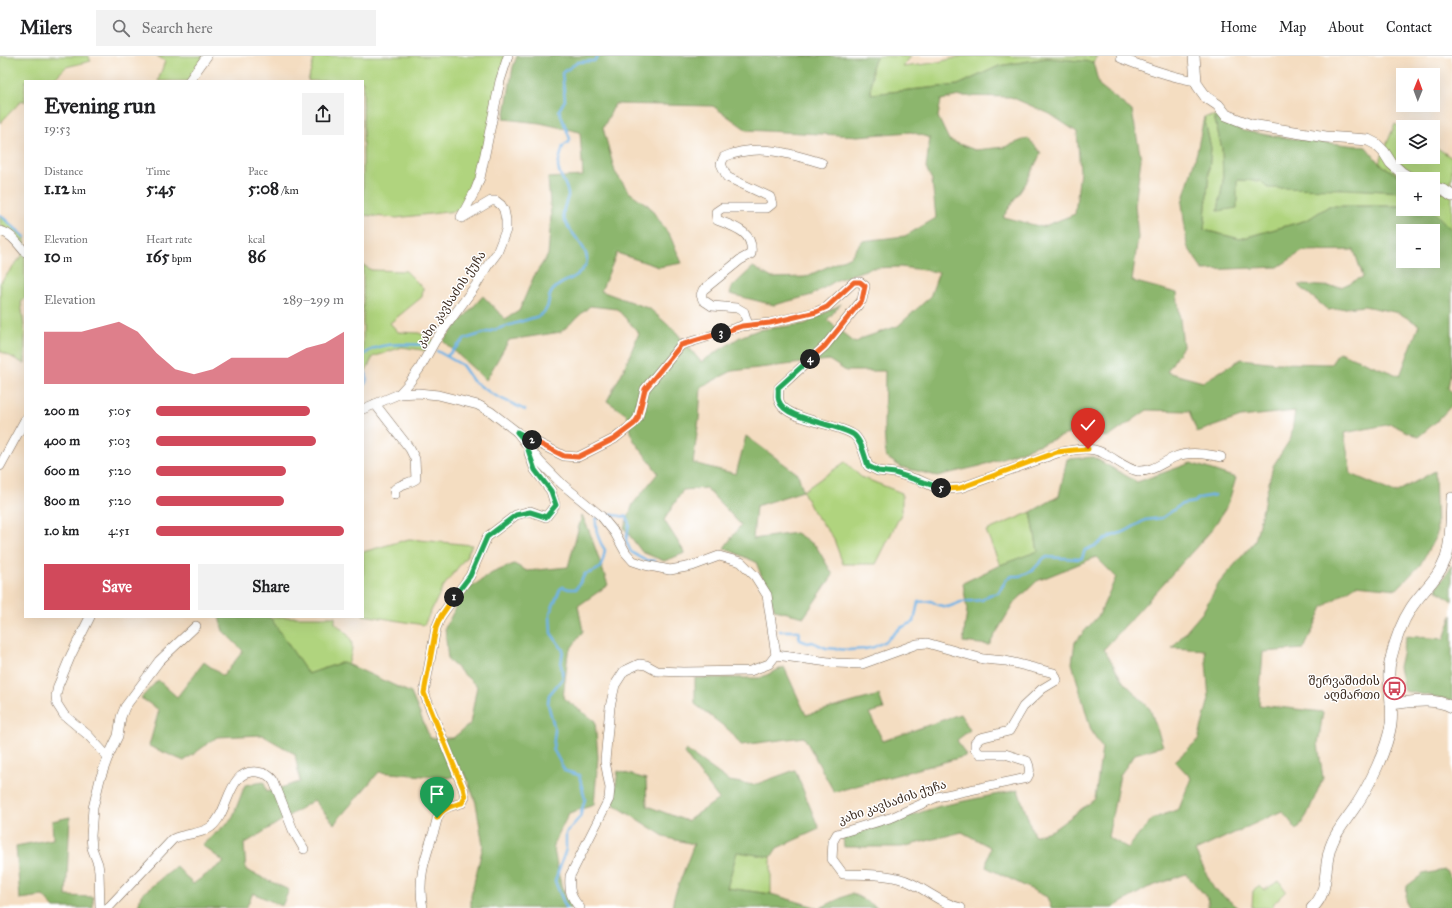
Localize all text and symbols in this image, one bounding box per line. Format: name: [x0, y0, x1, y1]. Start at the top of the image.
search box: [96, 10, 376, 46]
text: Milers: [20, 16, 72, 39]
icon: search: [110, 17, 132, 39]
text: Search here: [142, 19, 213, 37]
text: Home: [1220, 19, 1257, 36]
text: Map: [1279, 19, 1306, 36]
text: About: [1328, 19, 1364, 36]
text: Contact: [1386, 19, 1432, 36]
north arrow: [1396, 68, 1440, 112]
map controls: [1396, 68, 1440, 268]
text: Evening run: [44, 92, 156, 119]
button: share: [302, 93, 344, 135]
button: layers: [1396, 120, 1440, 164]
text: 19:53: [44, 121, 71, 137]
text: Distance: [44, 165, 83, 178]
text: Time: [146, 165, 170, 178]
text: Pace: [248, 165, 268, 178]
button: +: [1396, 172, 1440, 216]
text: 1.12: [44, 178, 69, 199]
text: 5:45: [146, 178, 176, 199]
text: 5:08: [248, 178, 279, 199]
text: km: [69, 184, 86, 197]
text: /km: [279, 184, 299, 197]
button: −: [1396, 224, 1440, 268]
text: Elevation: [44, 233, 88, 246]
text: Heart rate: [146, 233, 192, 246]
text: kcal: [248, 233, 265, 246]
text: 10: [44, 246, 61, 267]
text: 165: [146, 246, 169, 267]
text: 86: [248, 246, 266, 267]
street label: კახი კავსაძის ქუჩა: [413, 248, 489, 350]
text: m: [61, 252, 72, 265]
text: bpm: [169, 252, 192, 265]
text: Elevation: [44, 292, 96, 308]
text: 289–299 m: [283, 292, 344, 308]
pin: 3: [711, 323, 731, 343]
text: 3: [719, 326, 723, 339]
pin: 4: [800, 349, 820, 369]
text: 4: [807, 352, 813, 365]
text: 200 m: [44, 403, 79, 419]
text: 5:05: [108, 403, 131, 419]
pin: [1071, 408, 1105, 449]
icon: check: [1077, 414, 1099, 436]
pin: 2: [522, 430, 542, 450]
text: 400 m: [44, 433, 80, 449]
text: 5:03: [108, 433, 130, 449]
text: 2: [529, 433, 535, 446]
text: 600 m: [44, 463, 80, 479]
text: 5:20: [108, 463, 131, 479]
pin: 5: [931, 478, 951, 498]
text: 5: [938, 481, 944, 494]
text: 800 m: [44, 493, 80, 509]
text: 5:20: [108, 493, 131, 509]
text: 1.0 km: [44, 523, 79, 539]
text: 4:51: [108, 523, 130, 539]
button: Save: [44, 564, 190, 610]
button: Share: [198, 564, 344, 610]
pin: 1: [444, 587, 464, 607]
text: 1: [452, 590, 456, 603]
place label: შერვაშიძის აღმართი: [1309, 674, 1380, 702]
bus stop icon: შერვაშიძის აღმართი: [1382, 675, 1408, 701]
pin: [420, 777, 454, 818]
street label: კახი კავსაძის ქუჩა: [836, 777, 948, 827]
icon: arrive: [426, 783, 448, 805]

